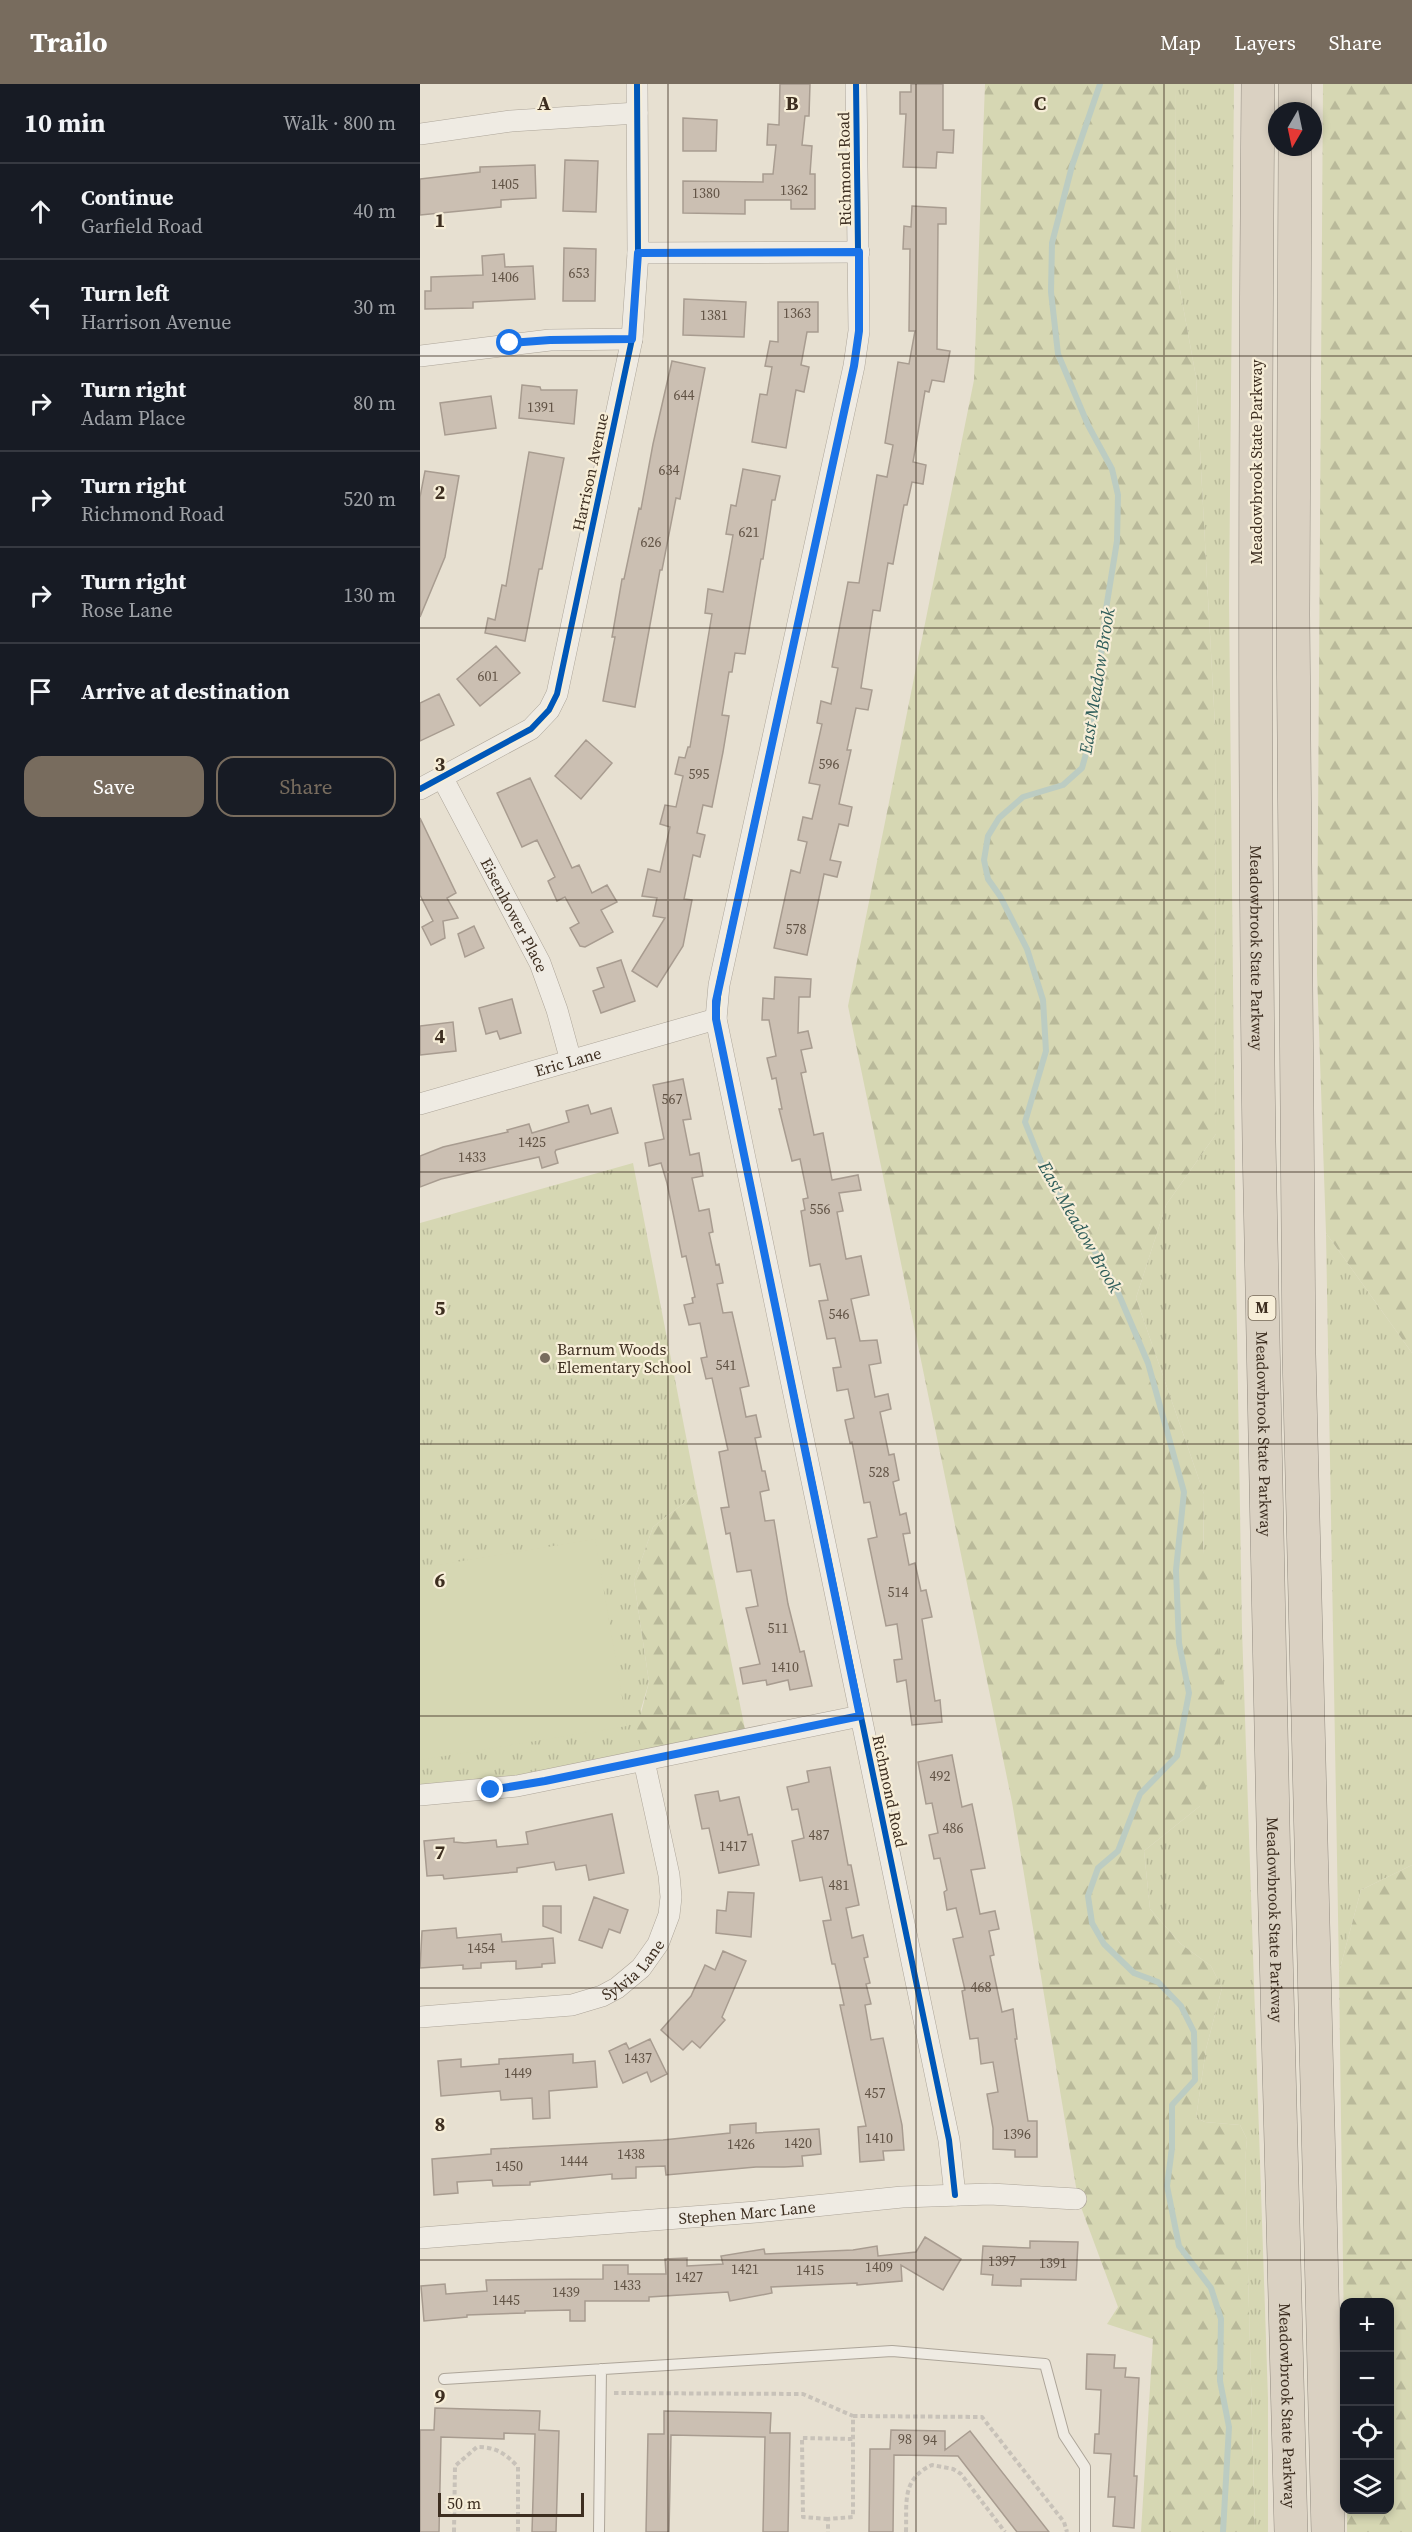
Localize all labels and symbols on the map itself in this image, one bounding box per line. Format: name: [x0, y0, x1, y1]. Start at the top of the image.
text: A: [537, 89, 551, 117]
text: B: [785, 89, 799, 117]
text: C: [1034, 89, 1046, 117]
north arrow: [1268, 102, 1322, 156]
street label: Richmond Road: [832, 112, 856, 226]
house number: 1405: [491, 174, 519, 194]
house number: 1362: [780, 180, 808, 200]
house number: 1380: [692, 183, 720, 203]
text: 1: [435, 206, 445, 234]
house number: 653: [569, 263, 590, 283]
house number: 1406: [491, 267, 519, 287]
house number: 1363: [783, 303, 811, 323]
house number: 1381: [700, 305, 728, 325]
route start: [496, 329, 522, 355]
street label: Meadowbrook State Parkway: [1245, 359, 1267, 565]
house number: 644: [674, 385, 695, 405]
house number: 1391: [527, 397, 555, 417]
street label: Harrison Avenue: [567, 411, 613, 533]
house number: 634: [659, 460, 680, 480]
text: 2: [435, 478, 446, 506]
house number: 621: [739, 522, 760, 542]
house number: 626: [641, 532, 662, 552]
water label: East Meadow Brook: [1072, 605, 1121, 757]
house number: 601: [478, 666, 499, 686]
text: 3: [435, 750, 446, 778]
house number: 596: [819, 754, 840, 774]
house number: 595: [689, 764, 710, 784]
street label: Meadowbrook State Parkway: [1245, 845, 1269, 1052]
street label: Eisenhower Place: [476, 854, 553, 975]
house number: 578: [786, 919, 807, 939]
text: 4: [435, 1022, 446, 1050]
street label: Eric Lane: [532, 1042, 604, 1081]
house number: 567: [662, 1089, 683, 1109]
house number: 1425: [518, 1132, 546, 1152]
house number: 1433: [458, 1147, 486, 1167]
water label: East Meadow Brook: [1032, 1155, 1129, 1298]
house number: 556: [810, 1199, 831, 1219]
text: 5: [435, 1294, 446, 1322]
road number: M: [1248, 1296, 1276, 1320]
house number: 546: [829, 1304, 850, 1324]
street label: Meadowbrook State Parkway: [1251, 1331, 1277, 1538]
place label: Barnum Woods Elementary School: [557, 1338, 692, 1378]
marker: Barnum Woods Elementary School: [538, 1351, 552, 1365]
house number: 541: [716, 1355, 737, 1375]
house number: 528: [869, 1462, 890, 1482]
text: 6: [435, 1566, 446, 1594]
house number: 514: [888, 1582, 909, 1602]
house number: 511: [768, 1618, 789, 1638]
house number: 1410: [771, 1657, 799, 1677]
street label: Richmond Road: [867, 1733, 913, 1849]
house number: 492: [930, 1766, 951, 1786]
route end: [477, 1776, 503, 1802]
street label: Meadowbrook State Parkway: [1262, 1817, 1289, 2024]
house number: 486: [943, 1818, 964, 1838]
house number: 487: [809, 1825, 830, 1845]
house number: 1417: [719, 1836, 747, 1856]
text: 7: [435, 1838, 446, 1866]
house number: 481: [829, 1875, 850, 1895]
street label: Sylvia Lane: [598, 1934, 669, 2005]
house number: 1454: [467, 1938, 495, 1958]
house number: 468: [971, 1977, 992, 1997]
house number: 1437: [624, 2048, 652, 2068]
house number: 1449: [504, 2063, 532, 2083]
house number: 457: [865, 2083, 886, 2103]
text: 8: [435, 2110, 445, 2138]
house number: 1396: [1003, 2124, 1031, 2144]
house number: 1410: [865, 2128, 893, 2148]
house number: 1420: [784, 2133, 812, 2153]
house number: 1426: [727, 2134, 755, 2154]
house number: 1438: [617, 2144, 645, 2164]
house number: 1444: [560, 2151, 588, 2171]
house number: 1450: [495, 2156, 523, 2176]
street label: Stephen Marc Lane: [678, 2195, 817, 2229]
house number: 1397: [988, 2251, 1016, 2271]
house number: 1391: [1039, 2253, 1067, 2273]
house number: 1409: [865, 2257, 893, 2277]
house number: 1421: [731, 2259, 759, 2279]
house number: 1415: [796, 2260, 824, 2280]
house number: 1427: [675, 2267, 703, 2287]
house number: 1433: [613, 2275, 641, 2295]
house number: 1439: [552, 2282, 580, 2302]
house number: 1445: [492, 2290, 520, 2310]
street label: Meadowbrook State Parkway: [1274, 2303, 1301, 2509]
text: 9: [435, 2382, 446, 2410]
house number: 98: [898, 2429, 912, 2449]
house number: 94: [923, 2430, 937, 2450]
scale bar: [438, 2490, 584, 2518]

